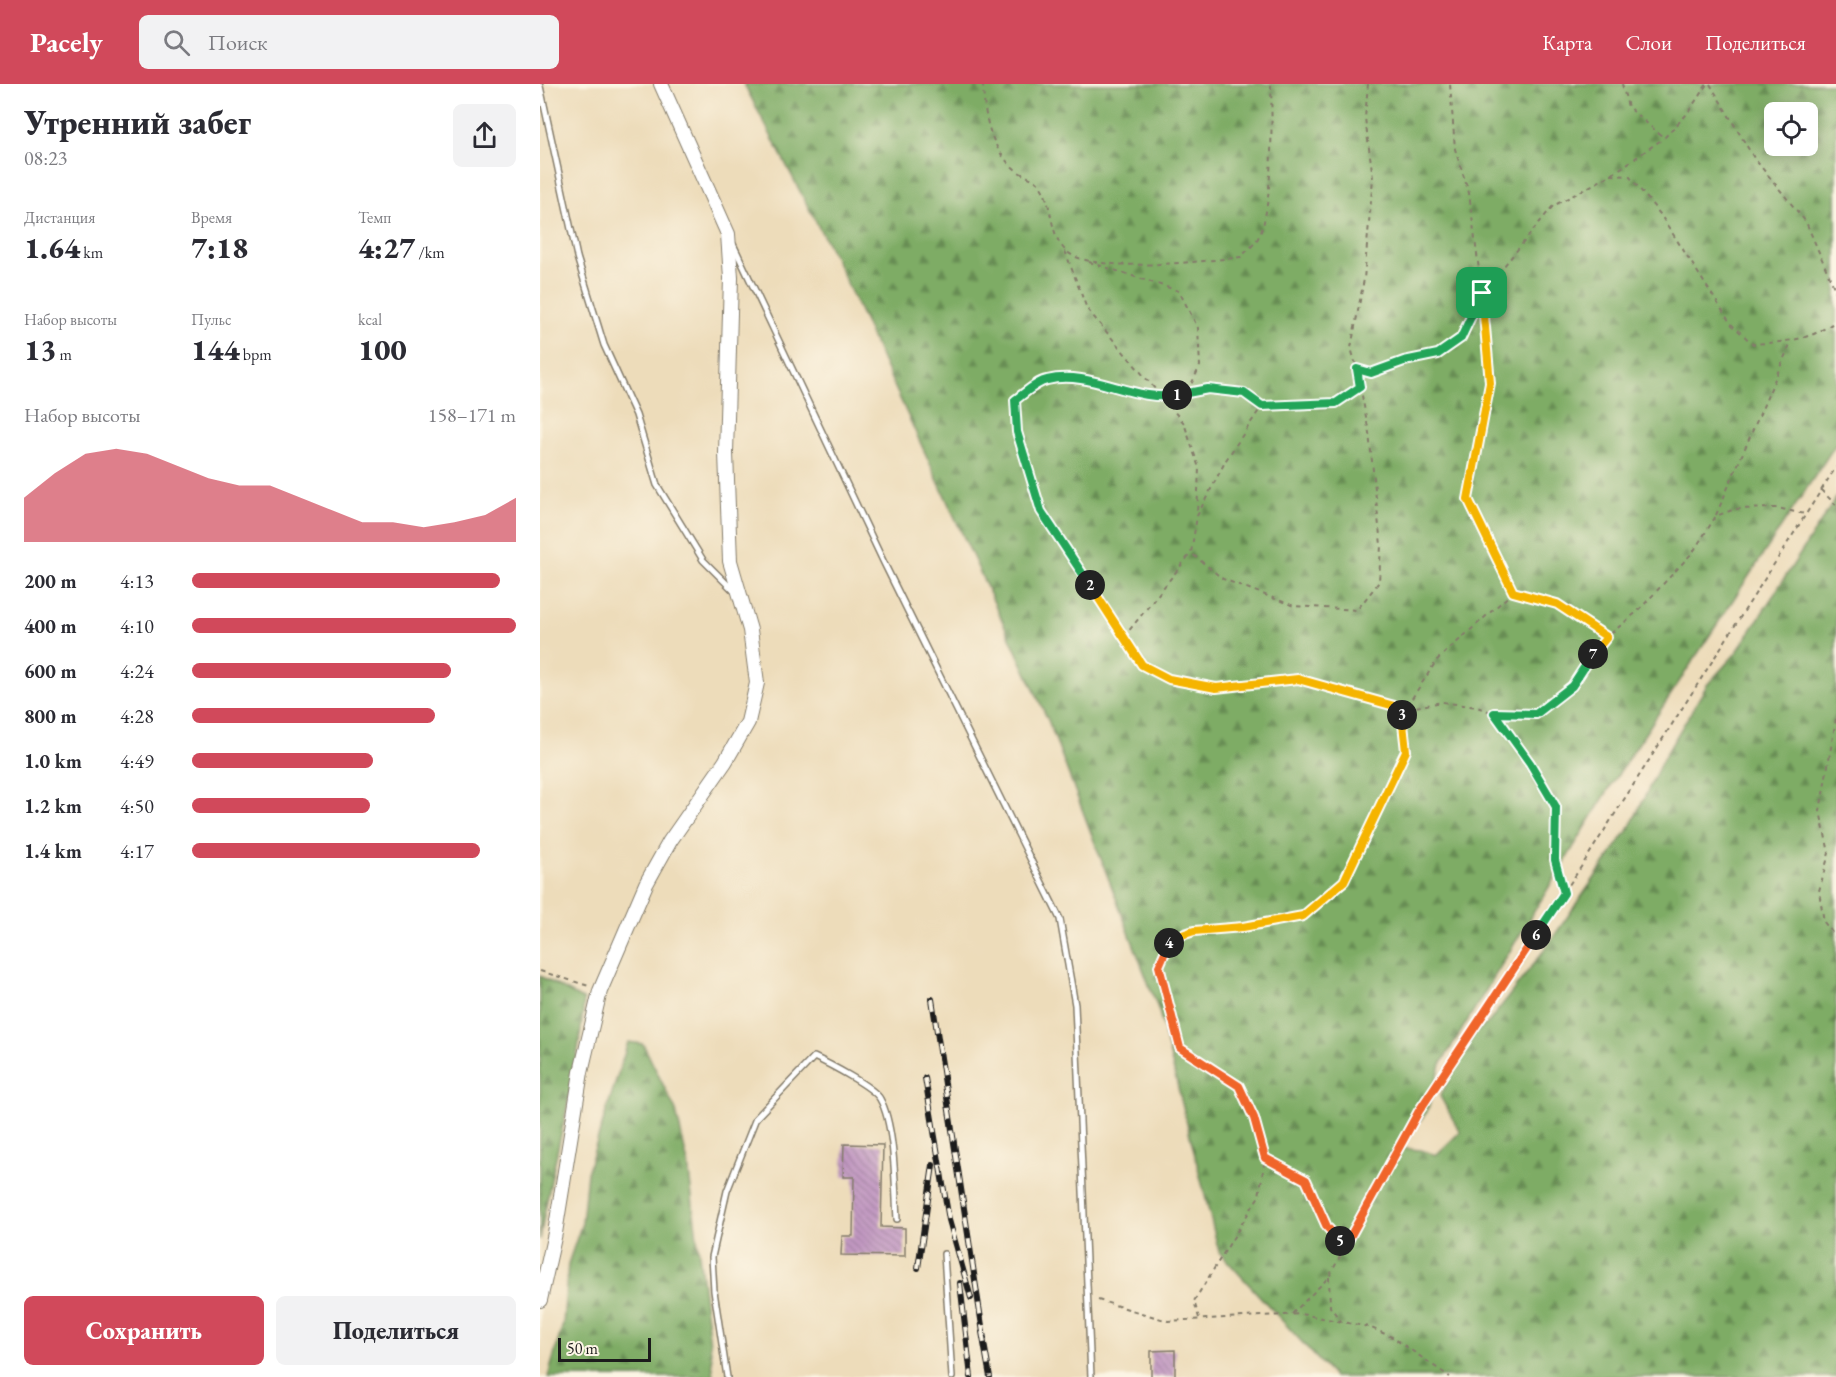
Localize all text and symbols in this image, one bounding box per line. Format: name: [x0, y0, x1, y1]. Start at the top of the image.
search box: [139, 15, 559, 69]
text: Pacely: [30, 24, 103, 60]
icon: search: [160, 26, 193, 59]
text: Поиск: [208, 28, 268, 57]
text: Карта: [1542, 29, 1592, 56]
text: Слои: [1625, 29, 1672, 56]
text: Поделиться: [1705, 29, 1806, 56]
text: Утренний забег: [24, 101, 251, 144]
map controls: [1764, 102, 1818, 156]
button: locate: [1764, 102, 1818, 156]
button: share: [453, 104, 516, 167]
text: 08:23: [24, 145, 67, 171]
text: Дистанция: [24, 207, 95, 228]
text: Время: [191, 207, 232, 228]
text: Темп: [358, 207, 391, 228]
text: 1.64: [24, 228, 80, 267]
text: 7:18: [191, 228, 248, 267]
text: 4:27: [358, 228, 415, 267]
text: km: [80, 242, 103, 263]
text: /km: [415, 242, 445, 263]
pin: [1456, 267, 1507, 318]
icon: arrive: [1465, 276, 1498, 309]
text: Набор высоты: [24, 309, 117, 330]
text: Пульс: [191, 309, 232, 330]
text: kcal: [358, 309, 382, 330]
text: 13: [24, 330, 56, 369]
text: 144: [191, 330, 240, 369]
text: 100: [358, 330, 407, 369]
text: m: [56, 344, 72, 365]
text: bpm: [240, 344, 272, 365]
pin: 1: [1162, 380, 1192, 410]
text: 1: [1173, 384, 1181, 405]
text: Набор высоты: [24, 402, 140, 428]
text: 158–171 m: [428, 402, 516, 428]
text: 200 m: [24, 568, 77, 594]
text: 4:13: [120, 568, 154, 594]
pin: 2: [1075, 570, 1105, 600]
text: 2: [1086, 574, 1094, 595]
text: 400 m: [24, 613, 77, 639]
text: 4:10: [120, 613, 154, 639]
pin: 7: [1578, 639, 1608, 669]
text: 7: [1589, 643, 1597, 664]
text: 600 m: [24, 658, 77, 684]
text: 4:24: [120, 658, 154, 684]
pin: 3: [1387, 700, 1417, 730]
text: 800 m: [24, 703, 77, 729]
text: 4:28: [120, 703, 154, 729]
text: 3: [1398, 704, 1406, 725]
text: 1.0 km: [24, 748, 82, 774]
text: 4:49: [120, 748, 154, 774]
text: 1.2 km: [24, 793, 82, 819]
text: 4:50: [120, 793, 154, 819]
text: 1.4 km: [24, 838, 82, 864]
text: 4:17: [120, 838, 154, 864]
pin: 6: [1521, 920, 1551, 950]
text: 6: [1532, 924, 1540, 945]
pin: 4: [1154, 928, 1184, 958]
text: 4: [1165, 932, 1173, 953]
pin: 5: [1325, 1226, 1355, 1256]
text: 5: [1336, 1230, 1344, 1251]
button: Сохранить: [24, 1296, 264, 1365]
button: Поделиться: [276, 1296, 516, 1365]
scale bar: [558, 1335, 651, 1362]
text: 50 m: [567, 1338, 598, 1359]

